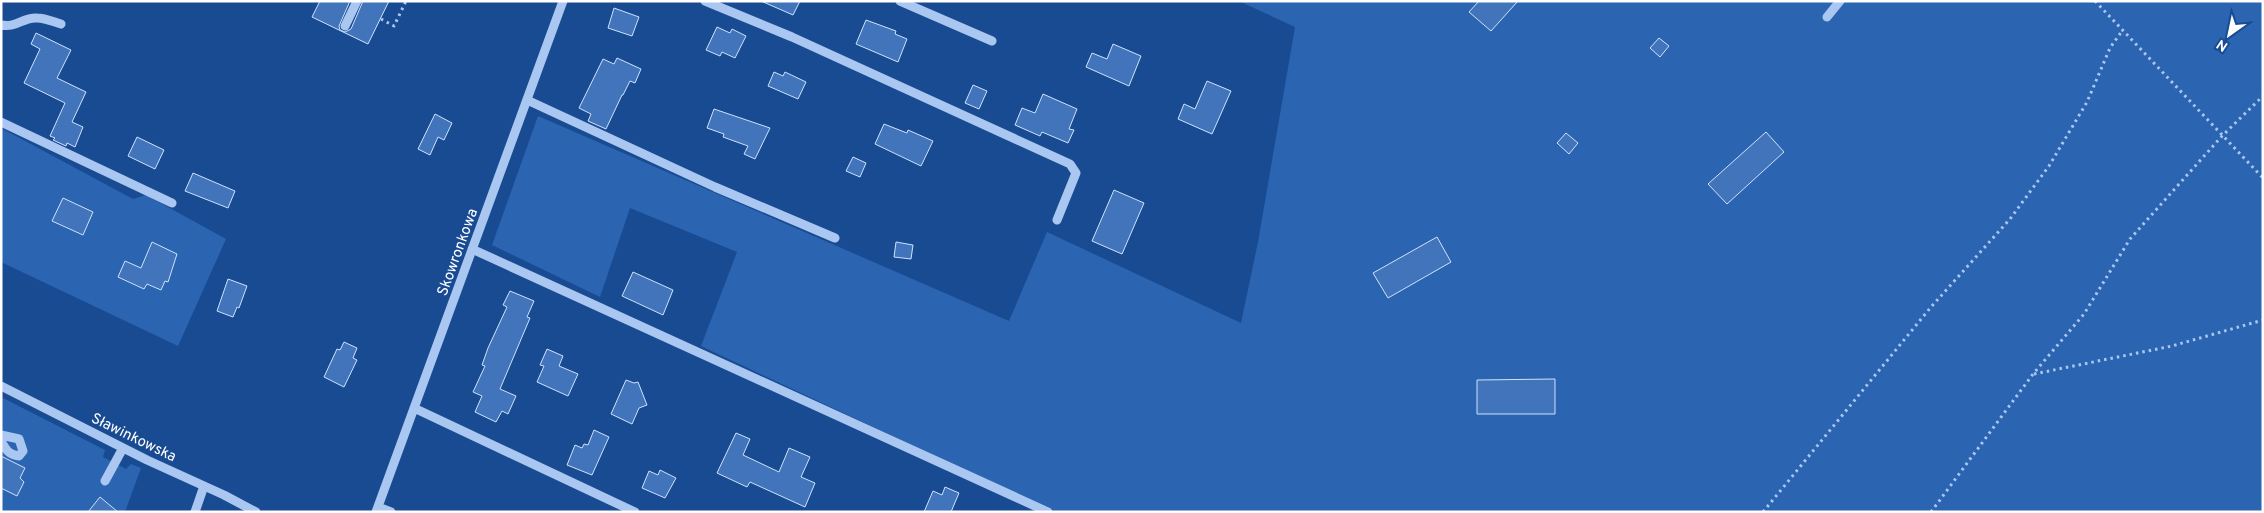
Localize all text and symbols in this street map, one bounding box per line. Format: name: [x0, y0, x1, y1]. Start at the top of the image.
north arrow: [2204, 10, 2254, 60]
text: N: [2214, 35, 2232, 55]
street label: Skowronkowa: [434, 206, 483, 299]
street label: Sławinkowska: [88, 410, 179, 467]

